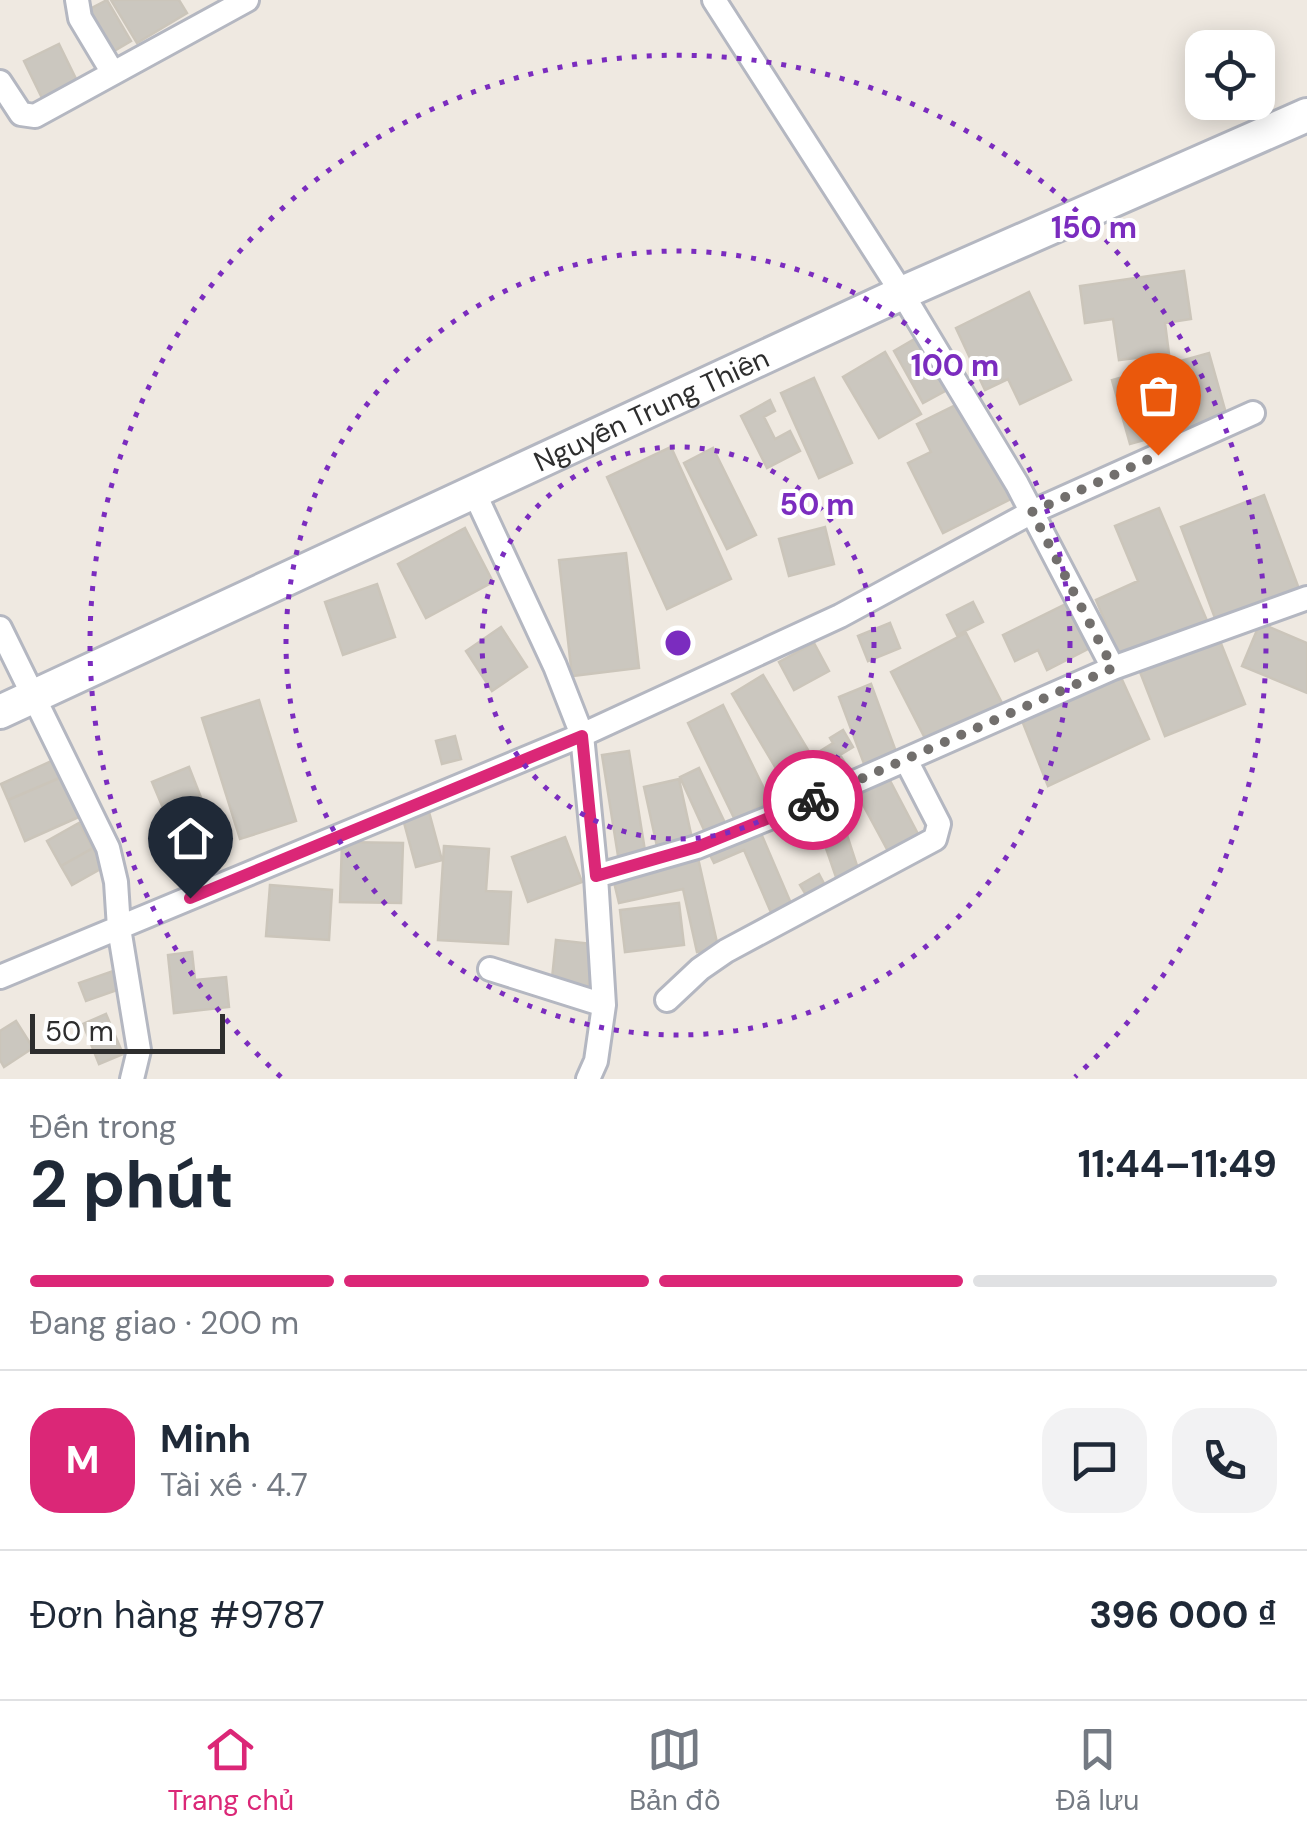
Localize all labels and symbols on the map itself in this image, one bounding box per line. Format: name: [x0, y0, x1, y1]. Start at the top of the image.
text: 150 m: [1051, 208, 1137, 247]
street label: Nguyễn Trung Thiên: [528, 339, 775, 480]
text: 100 m: [911, 346, 999, 385]
pin: [1116, 353, 1201, 456]
text: 50 m: [779, 485, 855, 524]
centre of rings: [660, 625, 696, 661]
courier: [763, 750, 863, 850]
pin: [148, 796, 233, 899]
scale bar: [30, 1009, 225, 1054]

